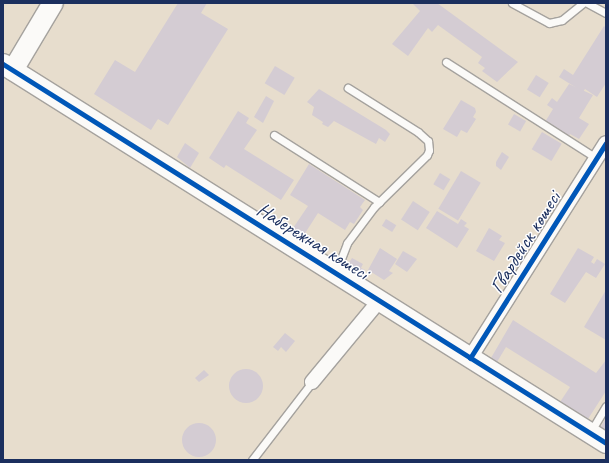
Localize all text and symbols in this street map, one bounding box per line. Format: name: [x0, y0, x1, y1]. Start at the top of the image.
street label: Гвардейск көшесі: [484, 187, 566, 297]
street label: Набережная көшесі: [253, 197, 373, 285]

